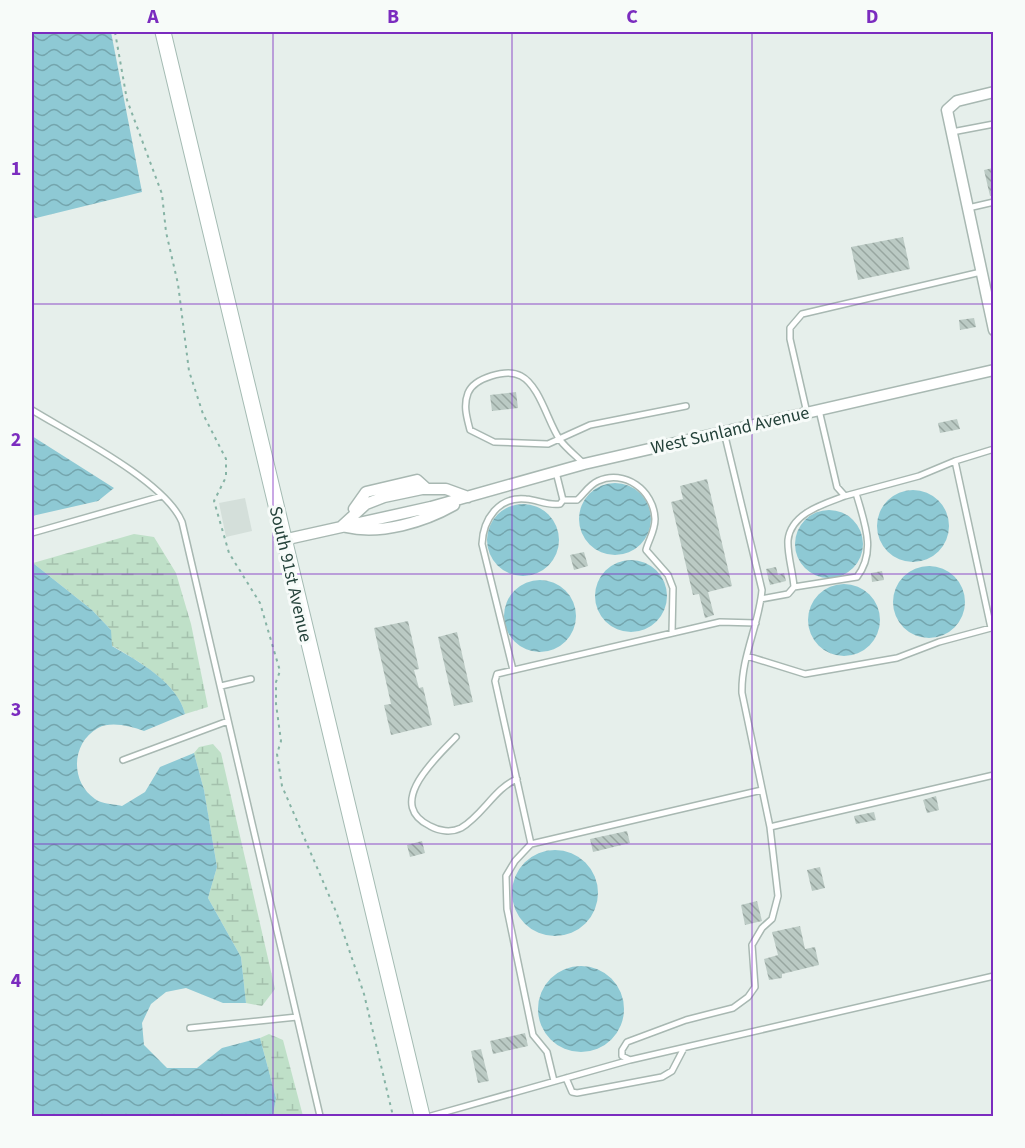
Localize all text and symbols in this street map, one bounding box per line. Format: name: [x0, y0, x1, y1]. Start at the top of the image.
text: A: [146, 3, 159, 31]
text: B: [387, 3, 399, 31]
text: C: [626, 3, 638, 31]
text: D: [866, 3, 878, 31]
text: 1: [11, 155, 21, 183]
street label: West Sunland Avenue: [648, 400, 812, 461]
text: 2: [11, 426, 21, 454]
street label: South 91st Avenue: [263, 504, 318, 645]
text: 3: [11, 696, 21, 724]
text: 4: [11, 967, 22, 995]

